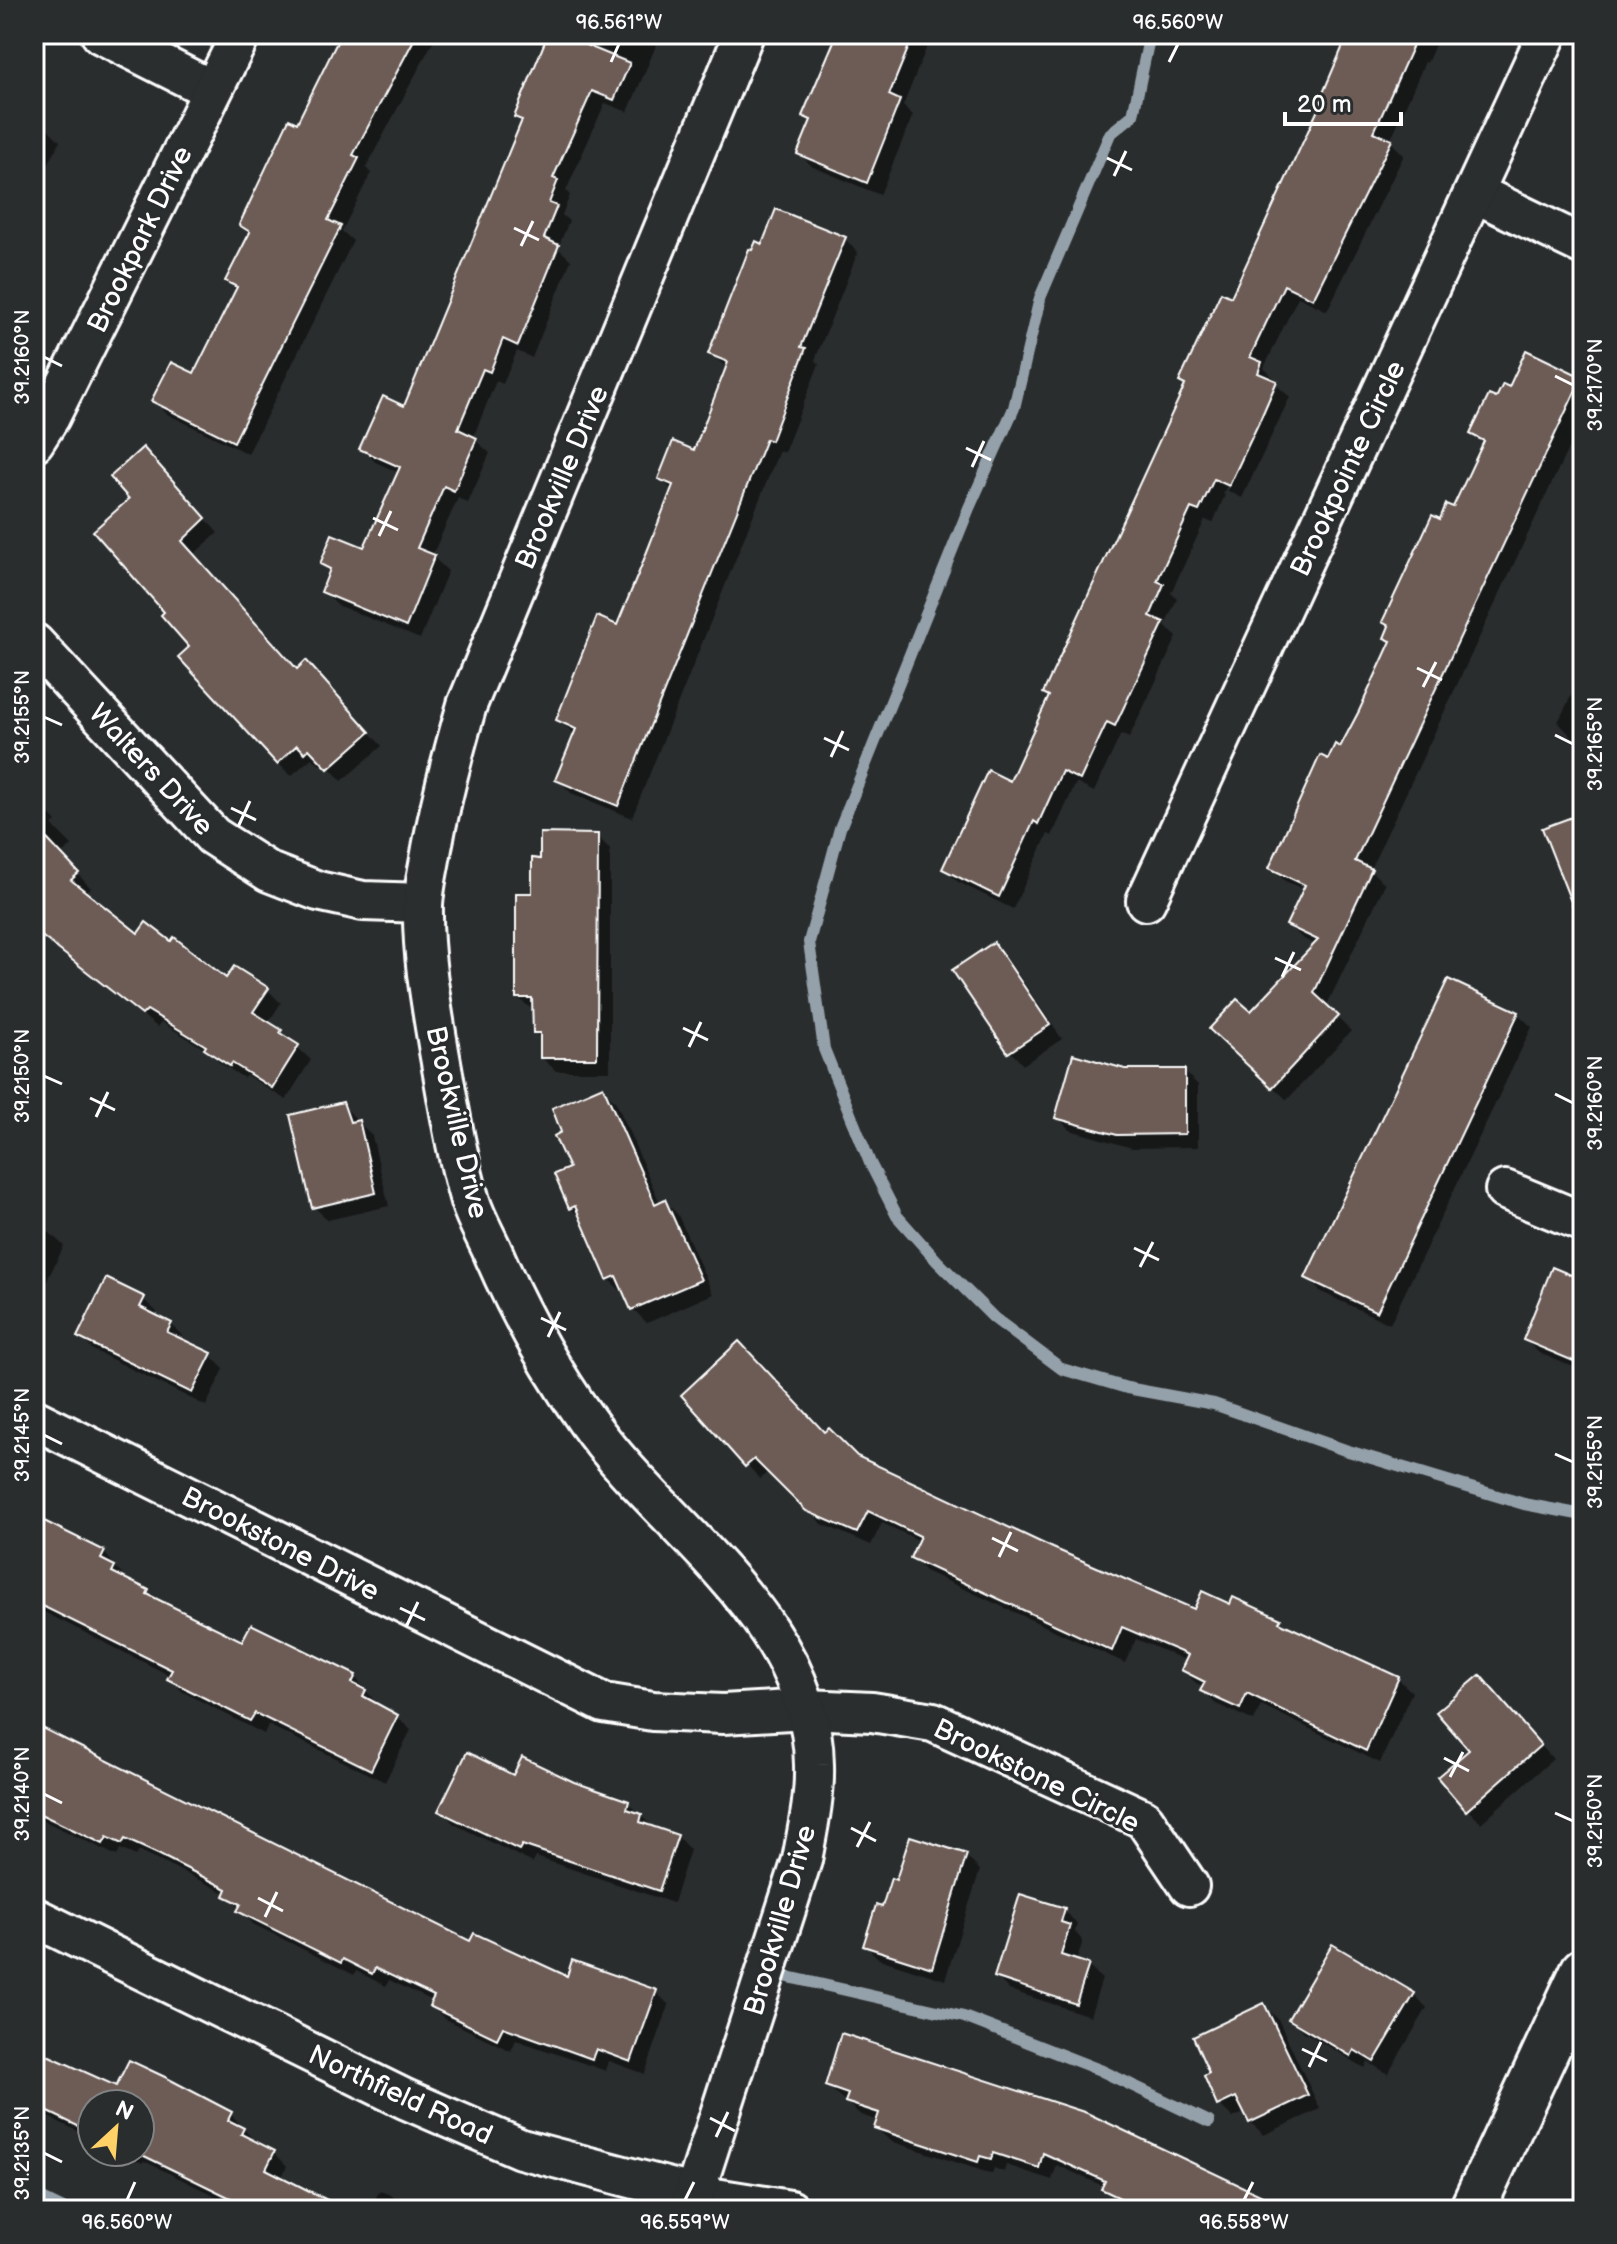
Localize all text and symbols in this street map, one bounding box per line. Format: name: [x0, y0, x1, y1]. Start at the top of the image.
text: 96.561°W: [576, 11, 662, 35]
text: 96.560°W: [1133, 11, 1223, 35]
scale bar: [1285, 76, 1401, 126]
text: 20 m: [1297, 90, 1352, 119]
street label: Brookpark Drive: [81, 141, 200, 338]
text: 39.2160°N: [11, 309, 35, 405]
text: 39.2170°N: [1584, 339, 1608, 431]
street label: Brookpointe Circle: [1284, 356, 1413, 582]
street label: Brookville Drive: [509, 381, 616, 574]
text: 39.2155°N: [11, 670, 35, 764]
street label: Walters Drive: [82, 697, 220, 843]
text: 39.2165°N: [1584, 697, 1608, 791]
street label: Brookville Drive: [418, 1023, 495, 1222]
text: 39.2150°N: [11, 1029, 35, 1123]
text: 39.2160°N: [1584, 1055, 1608, 1151]
text: 39.2145°N: [11, 1388, 35, 1482]
text: 39.2155°N: [1584, 1415, 1608, 1509]
street label: Brookstone Drive: [176, 1480, 385, 1608]
street label: Brookstone Circle: [928, 1712, 1145, 1841]
text: 39.2140°N: [11, 1746, 35, 1842]
text: 39.2150°N: [1584, 1774, 1608, 1868]
street label: Brookville Drive: [737, 1821, 823, 2019]
street label: Northfield Road: [303, 2038, 498, 2152]
north arrow: [76, 2088, 156, 2168]
text: N: [111, 2096, 137, 2127]
text: 39.2135°N: [11, 2106, 35, 2200]
text: 96.560°W: [82, 2211, 172, 2235]
text: 96.559°W: [640, 2211, 730, 2235]
text: 96.558°W: [1199, 2211, 1289, 2235]

